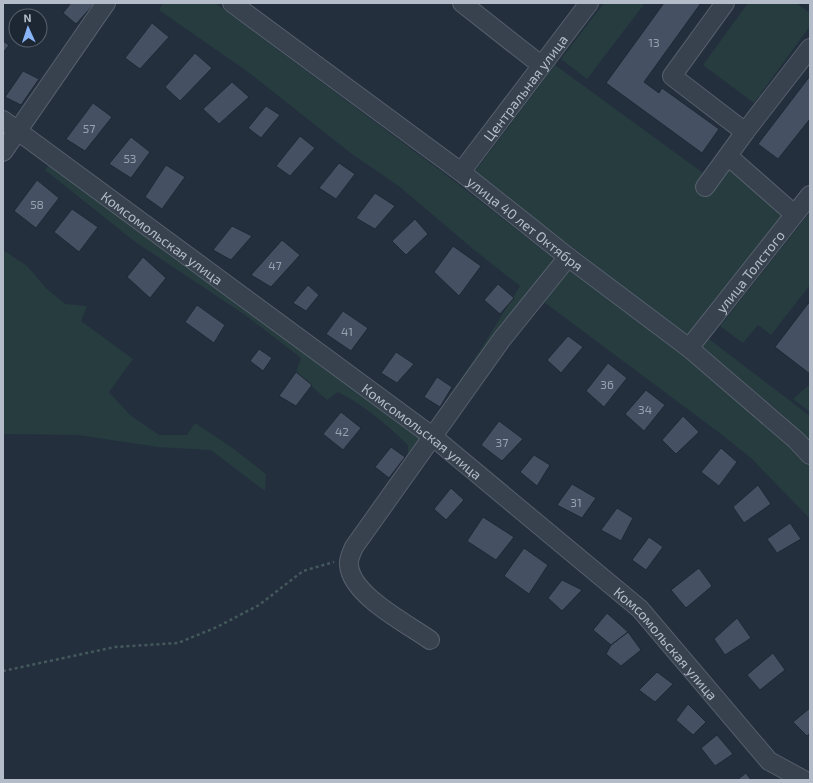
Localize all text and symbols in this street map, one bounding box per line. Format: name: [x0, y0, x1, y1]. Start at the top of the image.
north arrow: [8, 8, 48, 48]
text: N: [23, 11, 32, 24]
street label: Центральная улица: [479, 31, 571, 144]
house number: 13: [648, 35, 660, 49]
house number: 57: [83, 121, 95, 135]
house number: 53: [123, 151, 137, 165]
street label: улица 40 лет Октября: [464, 172, 587, 274]
street label: Комсомольская улица: [98, 187, 227, 288]
house number: 58: [30, 197, 44, 211]
street label: улица Толстого: [712, 226, 788, 316]
house number: 47: [268, 258, 282, 272]
house number: 41: [341, 324, 353, 338]
house number: 36: [600, 377, 614, 391]
street label: Комсомольская улица: [359, 379, 486, 483]
house number: 34: [638, 402, 652, 416]
house number: 42: [335, 424, 349, 438]
house number: 37: [496, 435, 508, 449]
house number: 31: [570, 495, 582, 509]
street label: Комсомольская улица: [611, 583, 722, 703]

